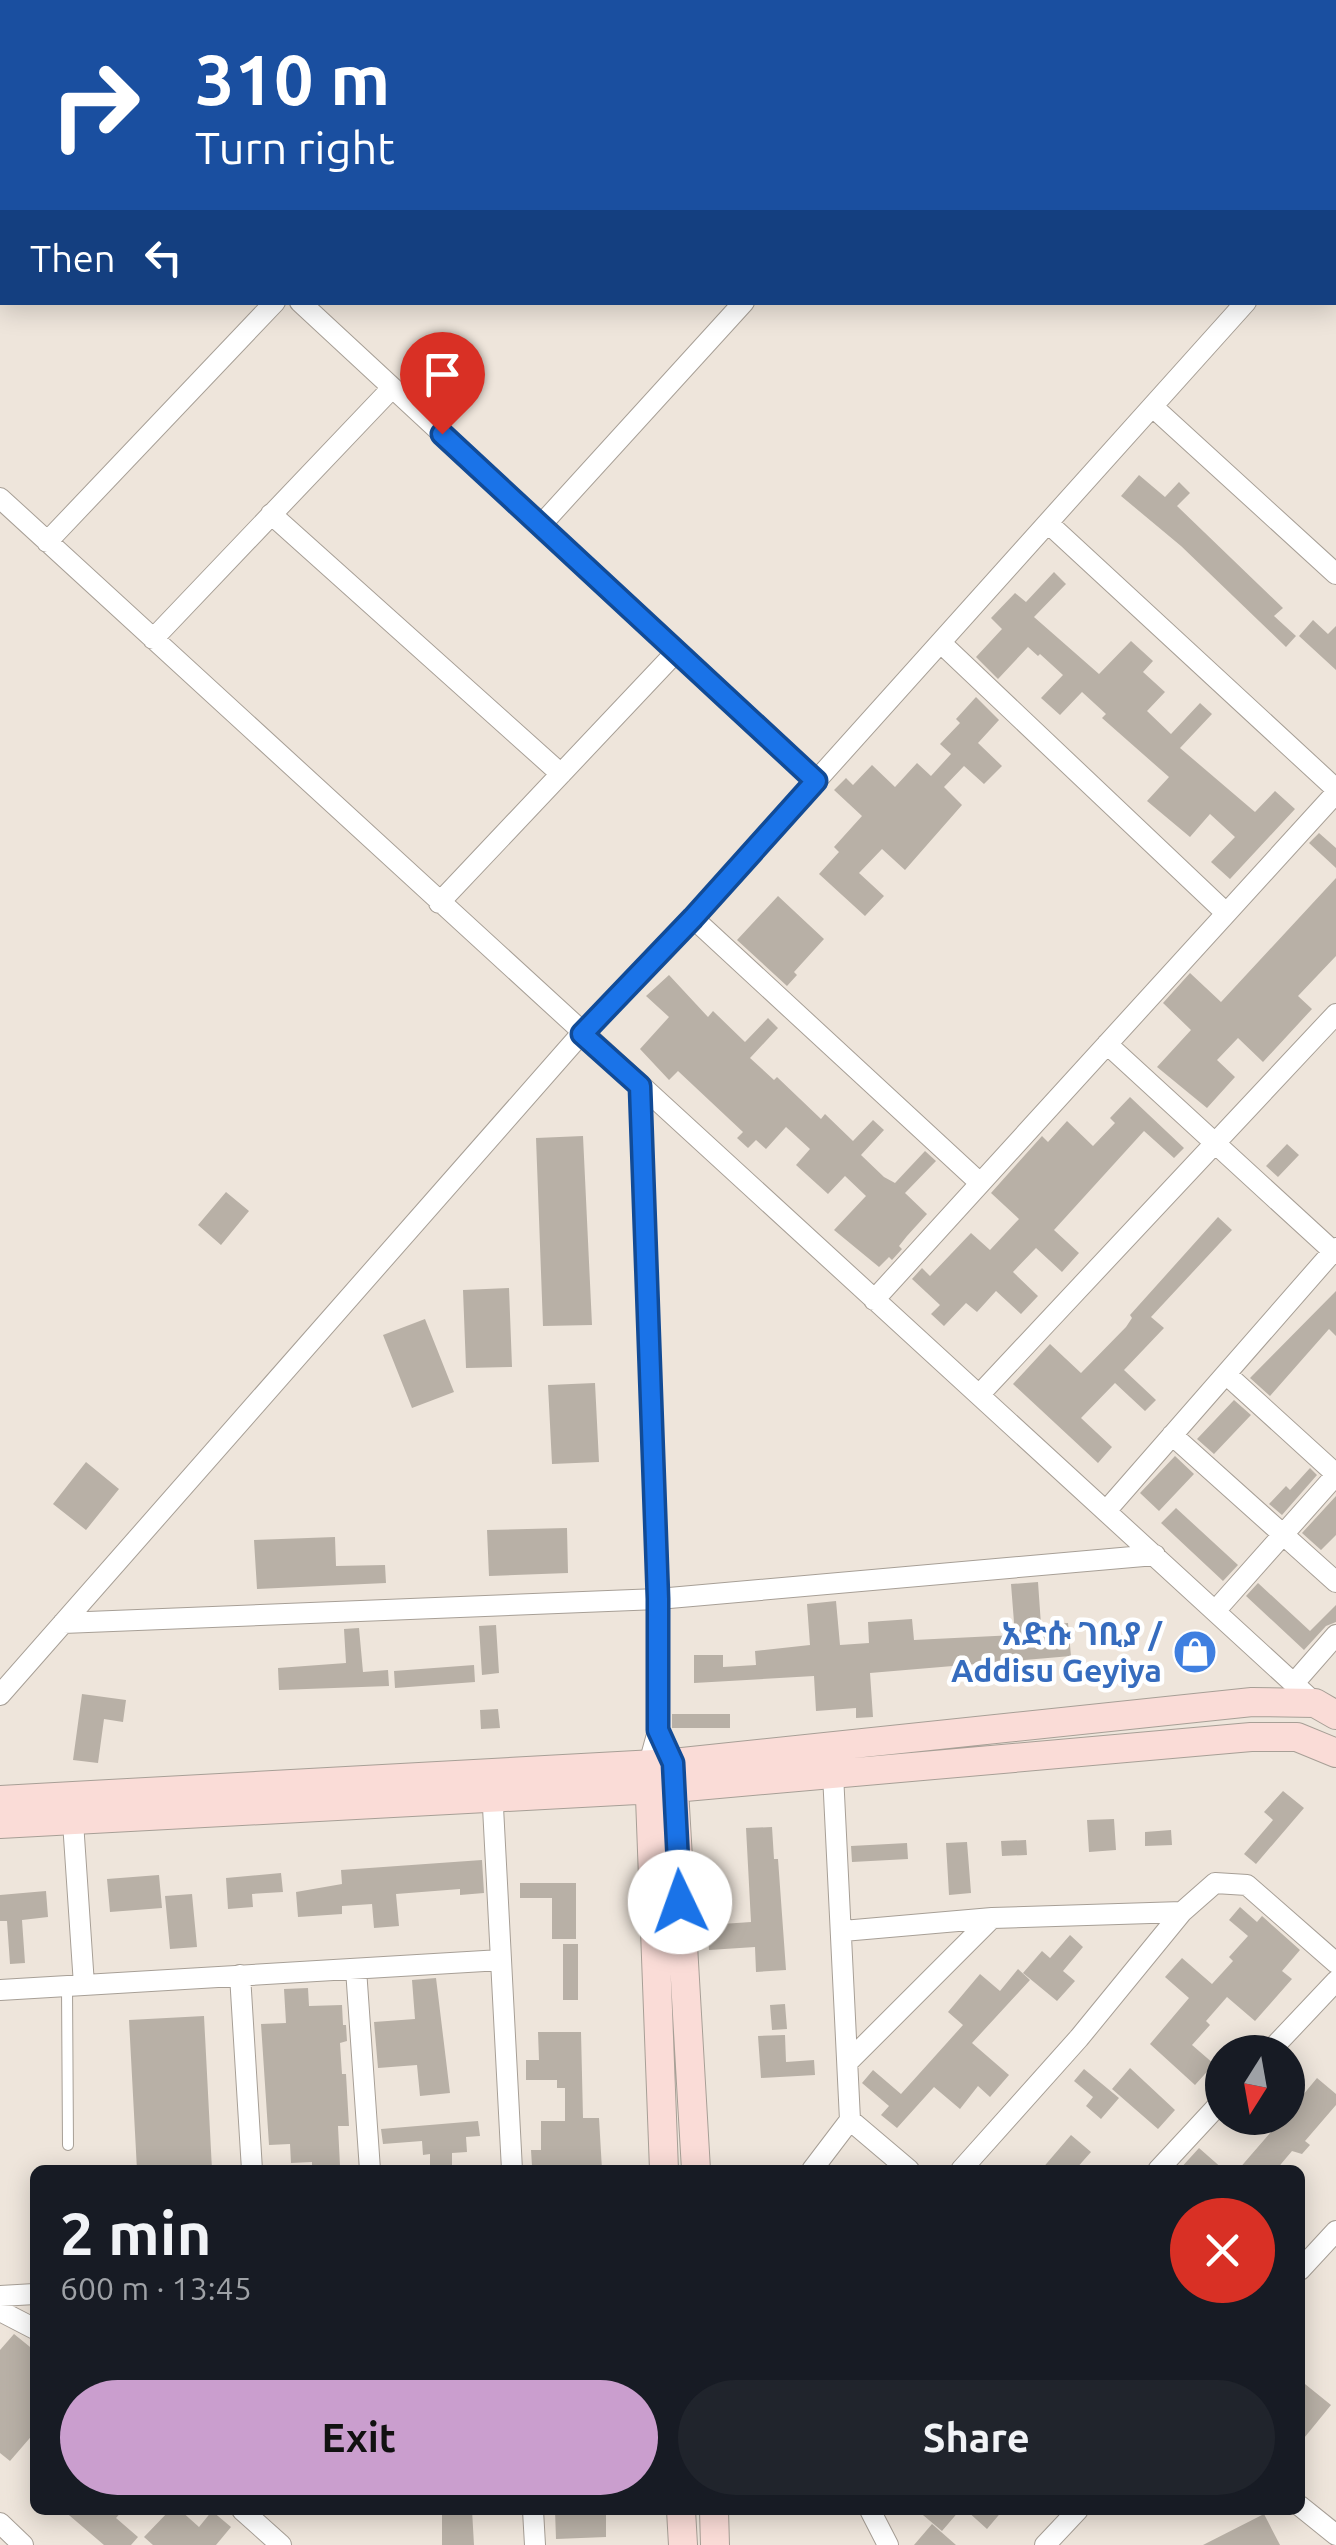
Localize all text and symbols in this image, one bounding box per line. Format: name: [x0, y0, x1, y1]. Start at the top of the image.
icon: right: [30, 40, 160, 170]
text: 310 m: [195, 40, 390, 118]
text: Turn right: [195, 122, 395, 173]
icon: left: [136, 230, 191, 285]
text: Then: [30, 237, 116, 279]
pin: [400, 332, 485, 435]
icon: arrive: [415, 347, 470, 402]
place label: አድሱ ገቢያ / Addisu Geyiya: [951, 1615, 1164, 1688]
shop icon: አድሱ ገቢያ / Addisu Geyiya: [1172, 1629, 1218, 1675]
position arrow: [628, 1850, 732, 1954]
north arrow: [1205, 2035, 1305, 2135]
map controls: [1205, 2035, 1305, 2135]
button: close: [1170, 2198, 1275, 2303]
text: 2 min: [60, 2199, 212, 2266]
text: 600 m · 13:45: [60, 2270, 252, 2306]
button: Exit: [60, 2380, 658, 2495]
button: Share: [678, 2380, 1275, 2495]

